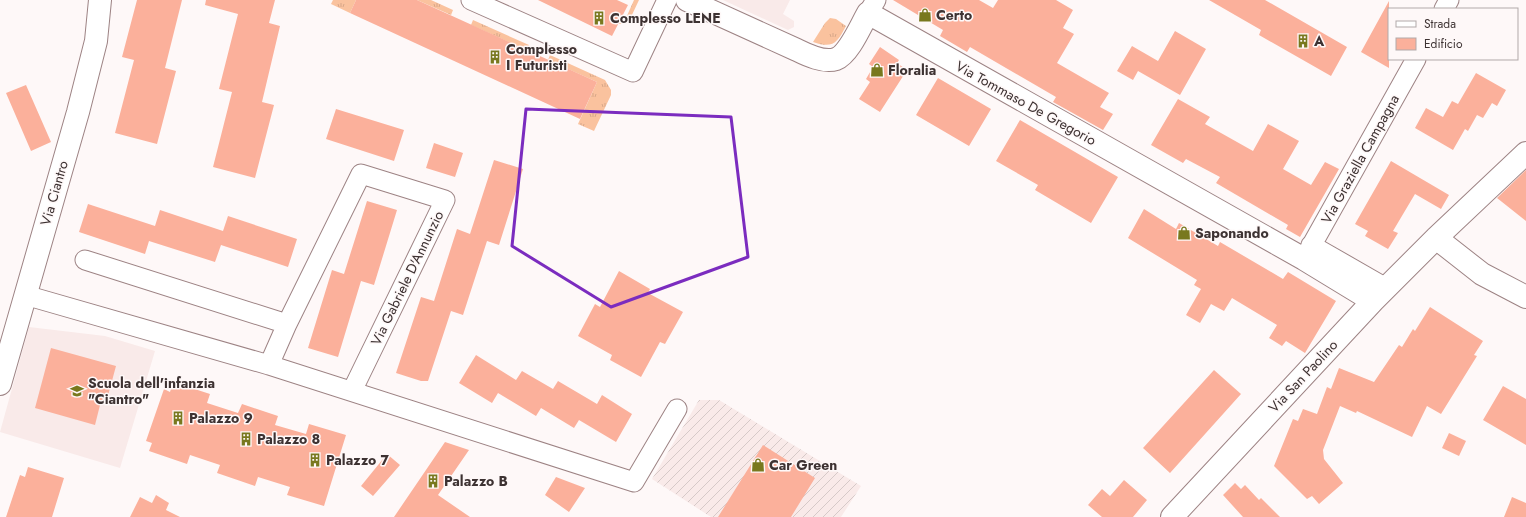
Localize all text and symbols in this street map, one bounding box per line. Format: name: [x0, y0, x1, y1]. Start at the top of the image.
place label: Certo: [936, 5, 972, 25]
shop icon: Certo: [917, 7, 933, 23]
place label: Complesso LENE: [610, 8, 721, 28]
legend: [1388, 8, 1518, 60]
building icon: Complesso LENE: [591, 10, 607, 26]
text: Strada: [1424, 15, 1456, 33]
place label: A: [1313, 31, 1325, 51]
building icon: A: [1295, 33, 1311, 49]
text: Edificio: [1424, 35, 1463, 53]
place label: Complesso I Futuristi: [506, 39, 577, 75]
building icon: Complesso I Futuristi: [487, 49, 503, 65]
street label: Via Tommaso De Gregorio: [952, 56, 1100, 150]
place label: Floralia: [888, 60, 936, 80]
shop icon: Floralia: [869, 62, 885, 78]
street label: Via Graziella Campagna: [1316, 91, 1404, 227]
street label: Via Ciantro: [35, 158, 73, 228]
street label: Via Gabriele D'Annunzio: [366, 207, 448, 349]
place label: Saponando: [1195, 223, 1269, 243]
shop icon: Saponando: [1176, 225, 1192, 241]
street label: Via San Paolino: [1264, 335, 1342, 417]
place label: Scuola dell'infanzia "Ciantro": [88, 373, 215, 409]
school or university icon: Scuola dell'infanzia "Ciantro": [69, 383, 85, 399]
place label: Palazzo 9: [189, 408, 253, 428]
building icon: Palazzo 9: [170, 410, 186, 426]
place label: Palazzo 8: [257, 429, 320, 449]
building icon: Palazzo 8: [238, 431, 254, 447]
place label: Palazzo 7: [326, 450, 389, 470]
building icon: Palazzo 7: [307, 452, 323, 468]
place label: Car Green: [769, 455, 837, 475]
shop icon: Car Green: [750, 457, 766, 473]
place label: Palazzo B: [444, 471, 508, 491]
building icon: Palazzo B: [425, 473, 441, 489]

